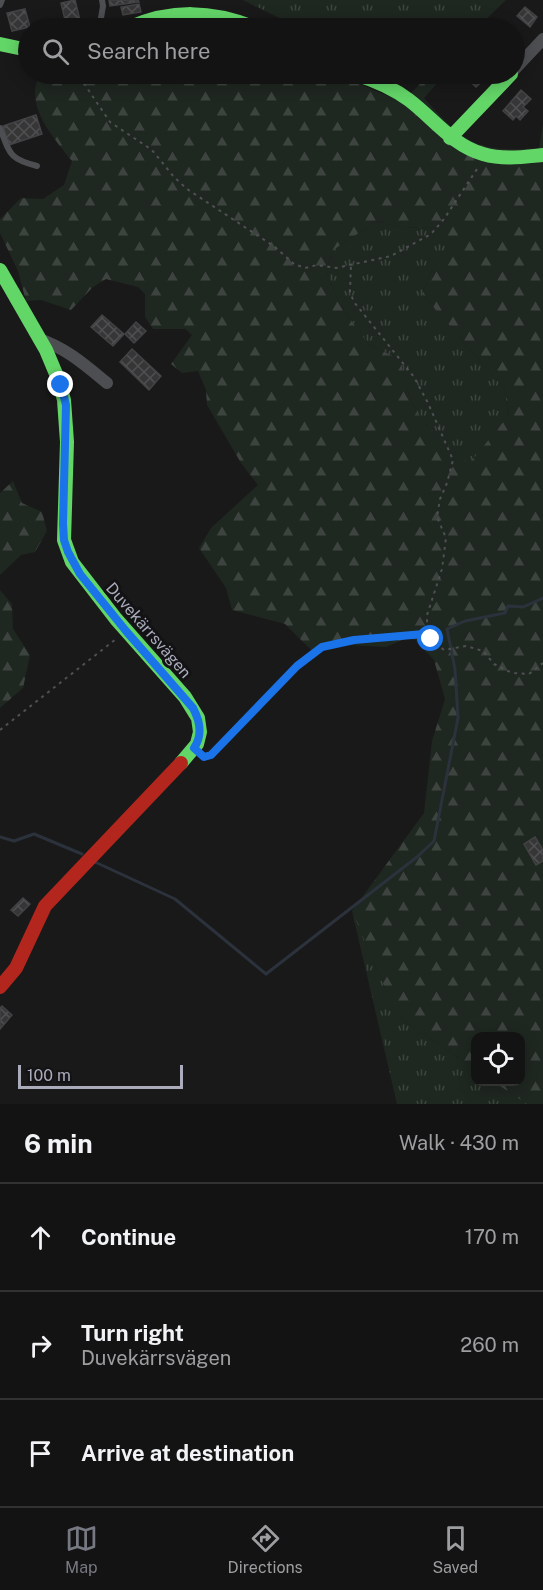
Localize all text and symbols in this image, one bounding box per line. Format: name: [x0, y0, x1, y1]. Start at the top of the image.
search box: [18, 18, 525, 84]
icon: search: [39, 35, 72, 68]
text: Search here: [87, 38, 211, 64]
route end: [47, 371, 73, 397]
street label: Duvekärrsvägen: [102, 579, 195, 682]
route start: [417, 625, 443, 651]
map controls: [471, 1032, 525, 1086]
button: locate: [471, 1032, 525, 1086]
scale bar: [18, 1062, 183, 1090]
text: 100 m: [27, 1066, 71, 1085]
text: 6 min: [24, 1128, 93, 1159]
text: Walk · 430 m: [399, 1131, 519, 1155]
icon: ahead: [24, 1221, 57, 1254]
text: Continue: [81, 1224, 176, 1250]
text: 170 m: [465, 1225, 519, 1249]
text: Turn right: [81, 1320, 184, 1346]
icon: right: [24, 1329, 57, 1362]
text: 260 m: [460, 1333, 519, 1357]
text: Duvekärrsvägen: [81, 1346, 231, 1370]
icon: arrive: [24, 1437, 57, 1470]
text: Arrive at destination: [81, 1440, 294, 1466]
tab: Map: [65, 1522, 98, 1577]
tab: Directions: [228, 1522, 303, 1577]
tab: Saved: [432, 1522, 478, 1577]

